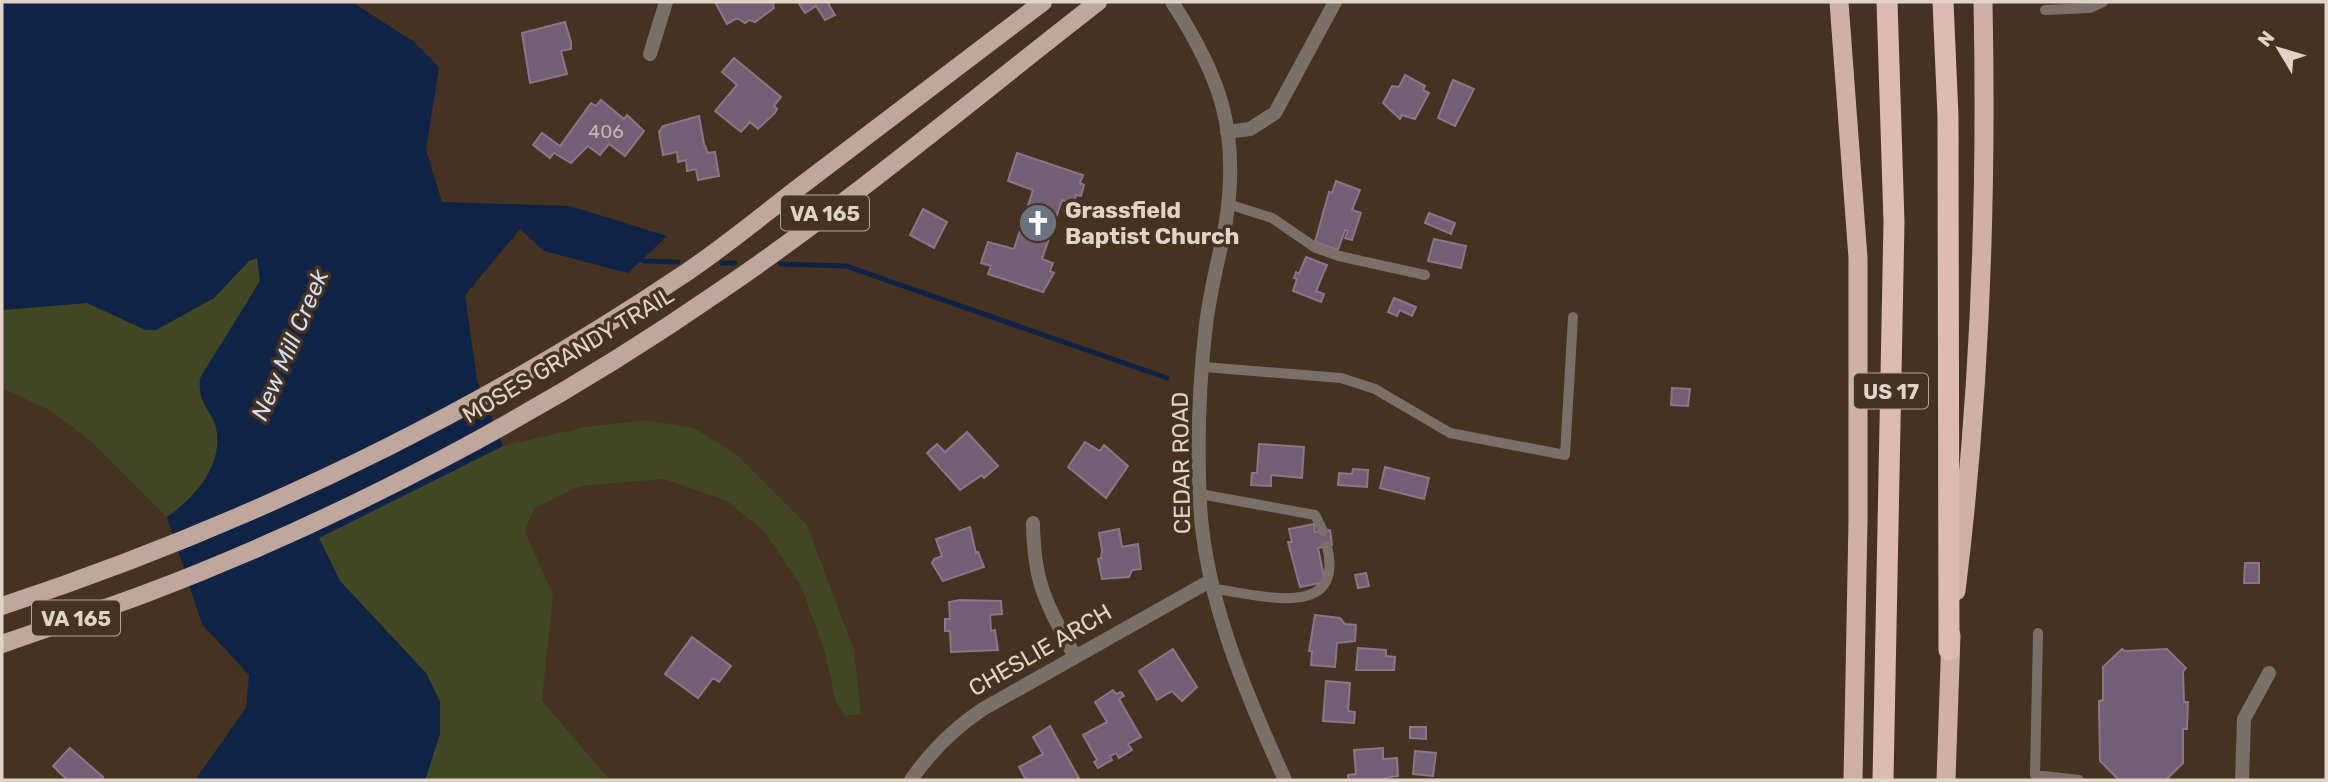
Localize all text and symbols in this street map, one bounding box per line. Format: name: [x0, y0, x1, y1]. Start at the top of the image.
north arrow: [2244, 14, 2314, 84]
text: N: [2253, 26, 2279, 51]
house number: 406: [588, 120, 624, 143]
road number: VA 165: [781, 196, 869, 230]
place label: Grassfield Baptist Church: [1065, 196, 1240, 250]
church icon: Grassfield Baptist Church: [1017, 202, 1059, 244]
water label: New Mill Creek: [246, 265, 335, 425]
street label: MOSES GRANDY TRAIL: [457, 281, 679, 429]
road number: US 17: [1854, 374, 1928, 408]
street label: CEDAR ROAD: [1166, 392, 1196, 534]
street label: CHESLIE ARCH: [964, 598, 1116, 702]
road number: VA 165: [32, 600, 120, 636]

